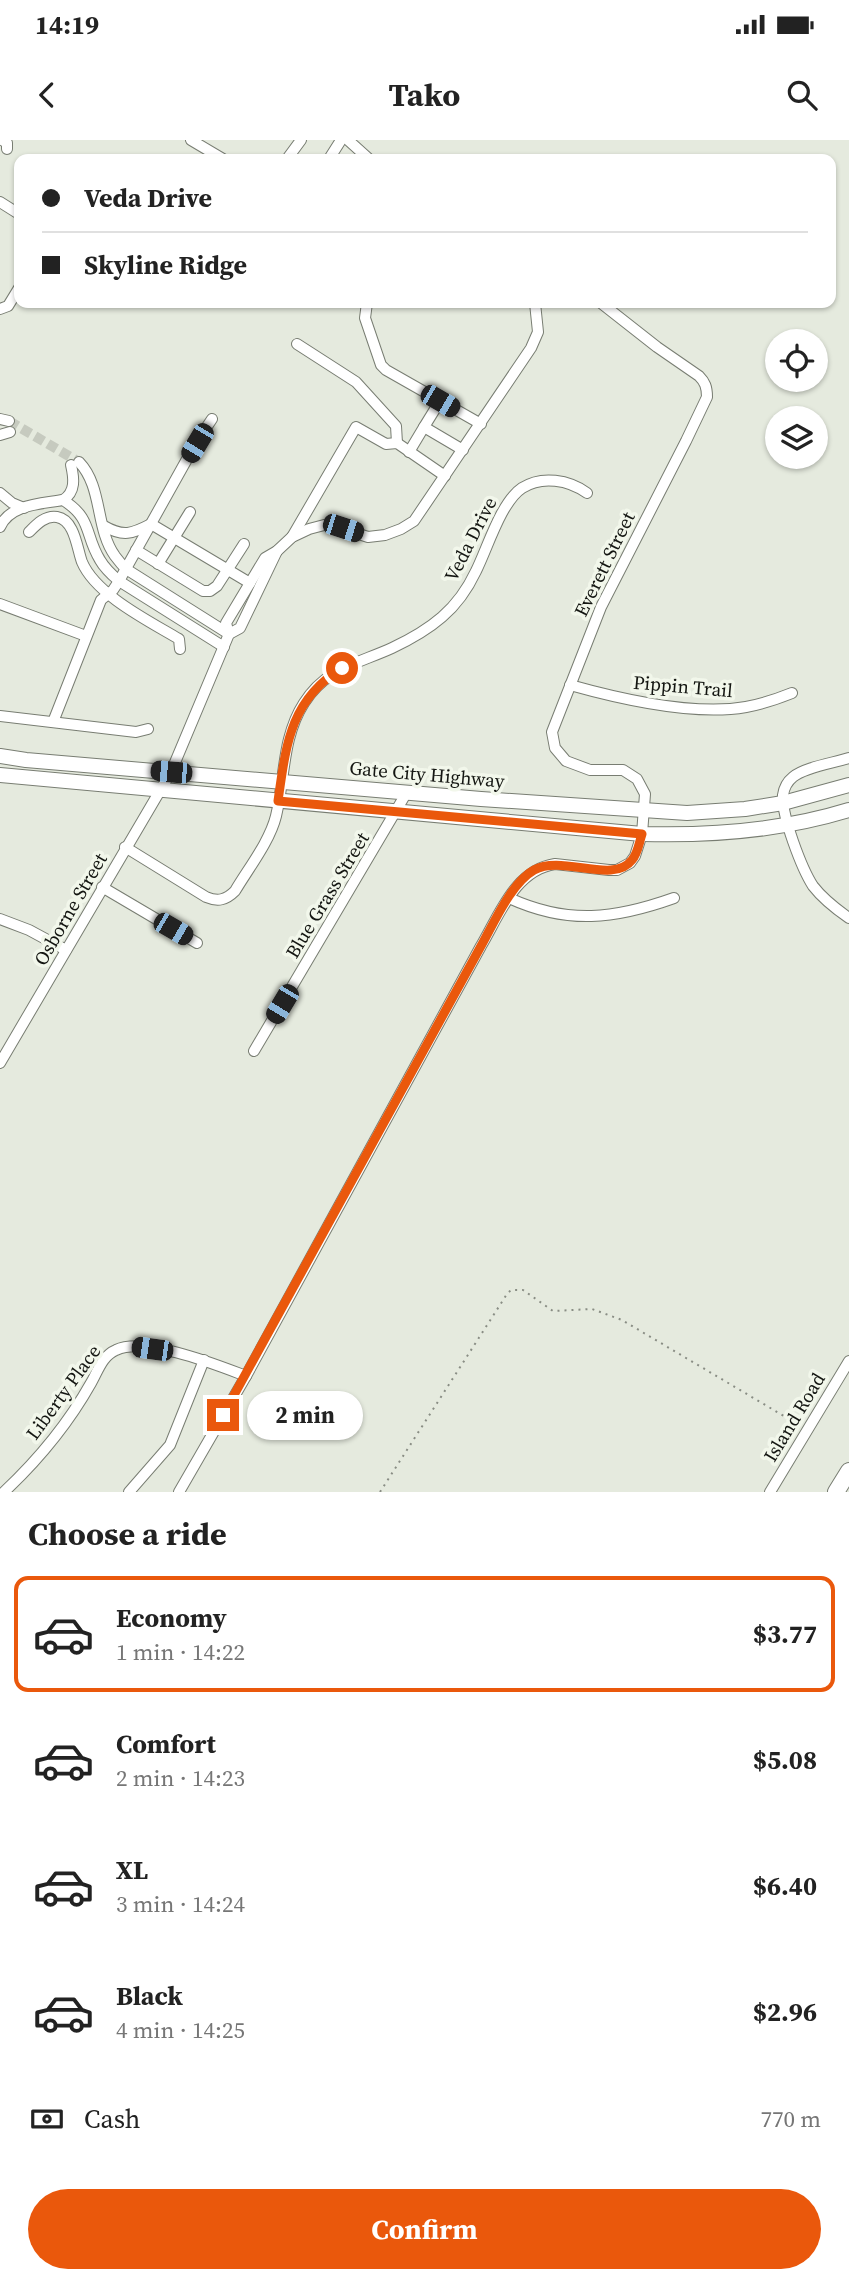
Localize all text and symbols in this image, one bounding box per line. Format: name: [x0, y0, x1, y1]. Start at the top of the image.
text: 14:19: [35, 7, 99, 43]
text: Tako: [389, 73, 460, 117]
icon: back: [28, 76, 66, 114]
icon: search: [783, 76, 821, 114]
text: Veda Drive: [84, 180, 212, 216]
text: Skyline Ridge: [84, 247, 247, 283]
map controls: [765, 329, 828, 469]
button: locate: [765, 329, 828, 392]
car: [417, 381, 464, 421]
button: layers: [765, 406, 828, 469]
car: [178, 420, 217, 466]
street label: Veda Drive: [438, 492, 502, 586]
street label: Everett Street: [567, 507, 641, 621]
car: [320, 512, 367, 544]
route start: [326, 652, 358, 684]
street label: Pippin Trail: [632, 669, 734, 703]
street label: Gate City Highway: [348, 754, 506, 794]
car: [150, 760, 193, 784]
street label: Blue Grass Street: [279, 826, 375, 963]
street label: Osborne Street: [27, 847, 113, 970]
car: [150, 909, 197, 949]
car: [263, 981, 302, 1027]
car: [130, 1336, 175, 1362]
street label: Liberty Place: [20, 1339, 106, 1445]
street label: Island Road: [757, 1367, 831, 1466]
callout: 2 min: [248, 1390, 363, 1440]
route end: [207, 1399, 239, 1431]
text: 2 min: [275, 1399, 335, 1431]
text: Choose a ride: [28, 1512, 227, 1556]
text: Economy: [116, 1600, 227, 1636]
icon: car: [32, 1603, 95, 1666]
text: $3.77: [753, 1616, 817, 1652]
text: 1 min · 14:22: [116, 1636, 245, 1668]
text: Comfort: [116, 1726, 216, 1762]
icon: car: [32, 1729, 95, 1792]
text: $5.08: [753, 1742, 817, 1778]
text: 2 min · 14:23: [116, 1762, 245, 1794]
text: XL: [116, 1852, 148, 1888]
icon: car: [32, 1855, 95, 1918]
text: $6.40: [753, 1868, 817, 1904]
text: 3 min · 14:24: [116, 1888, 245, 1920]
text: Black: [116, 1978, 183, 2014]
icon: car: [32, 1981, 95, 2044]
text: $2.96: [753, 1994, 817, 2030]
text: 4 min · 14:25: [116, 2014, 245, 2046]
icon: cash: [28, 2100, 66, 2138]
text: Cash: [84, 2101, 140, 2137]
text: 770 m: [760, 2103, 821, 2135]
button: Confirm: [28, 2189, 821, 2269]

